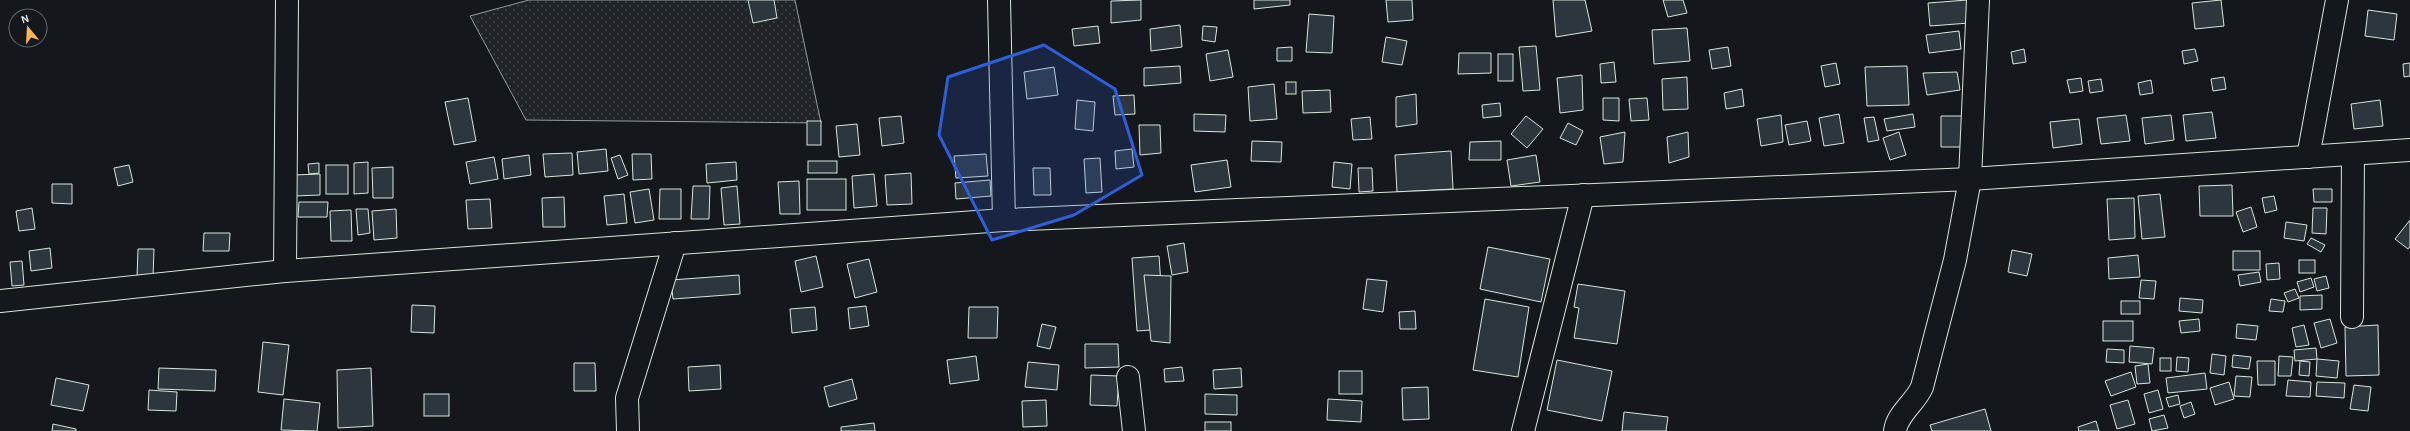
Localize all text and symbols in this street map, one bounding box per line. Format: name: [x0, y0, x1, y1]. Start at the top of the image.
north arrow: [8, 8, 48, 48]
text: N: [20, 13, 30, 25]

